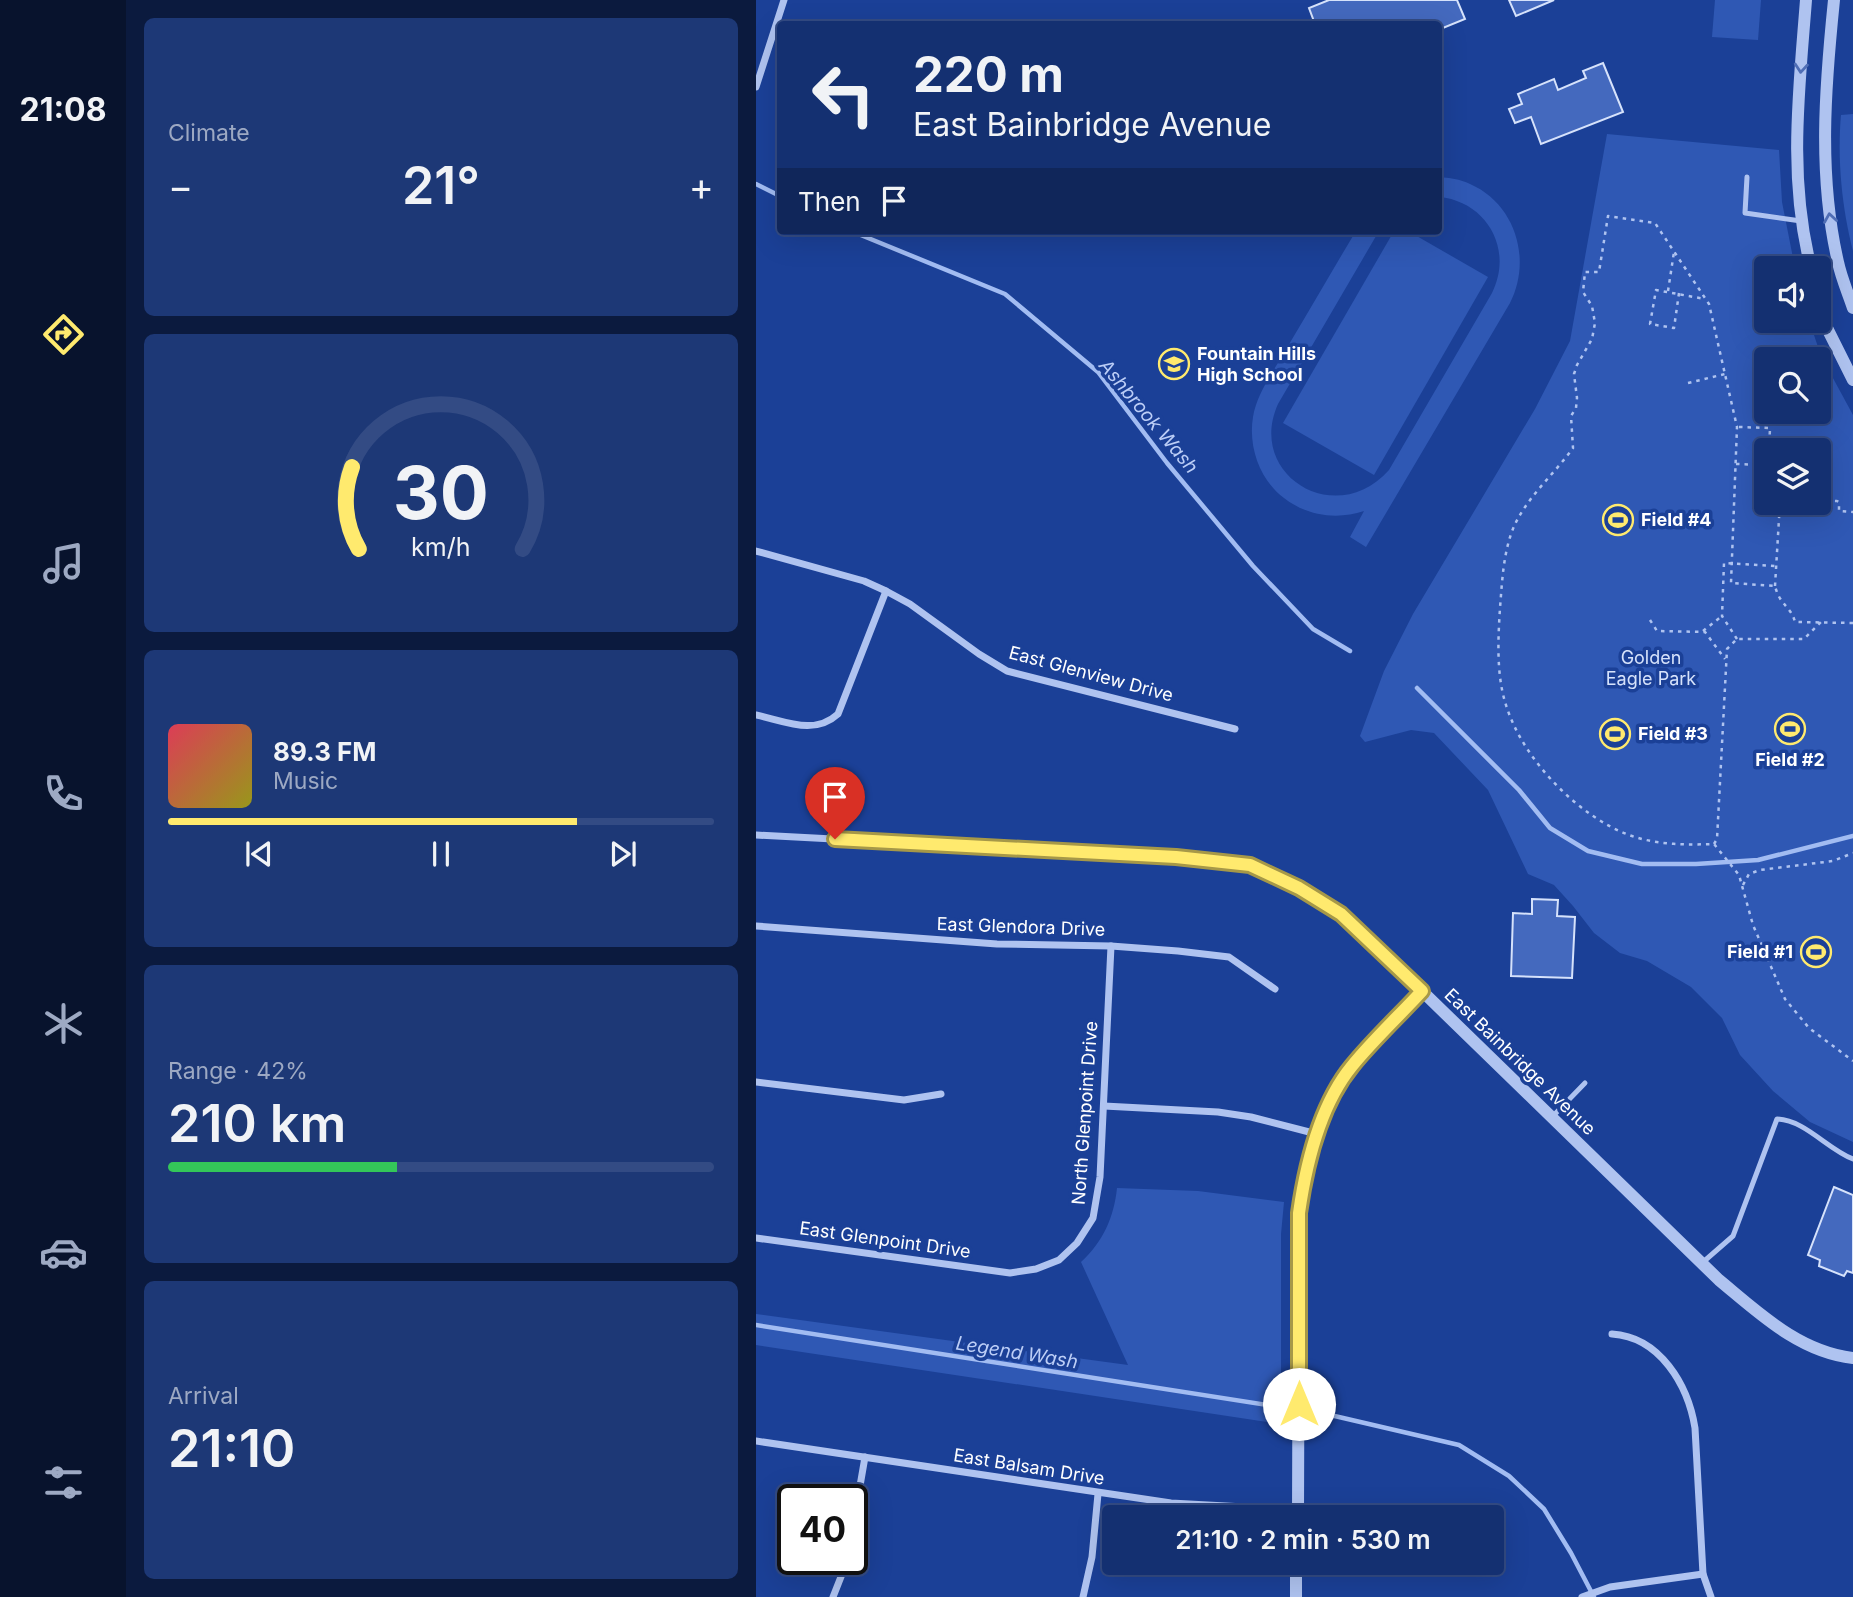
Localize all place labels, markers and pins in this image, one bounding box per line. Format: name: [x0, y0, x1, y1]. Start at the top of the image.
place label: Fountain Hills High School: [1197, 343, 1316, 385]
school or university icon: Fountain Hills High School: [1157, 347, 1191, 381]
sports icon: Field #4: [1601, 503, 1635, 537]
place label: Field #4: [1641, 509, 1712, 530]
sports icon: Field #2: [1773, 712, 1807, 746]
sports icon: Field #3: [1598, 717, 1632, 751]
place label: Field #3: [1638, 723, 1708, 744]
place label: Field #2: [1755, 749, 1825, 770]
pin: [805, 767, 865, 839]
sports icon: Field #1: [1799, 935, 1833, 969]
place label: Field #1: [1727, 941, 1793, 962]

